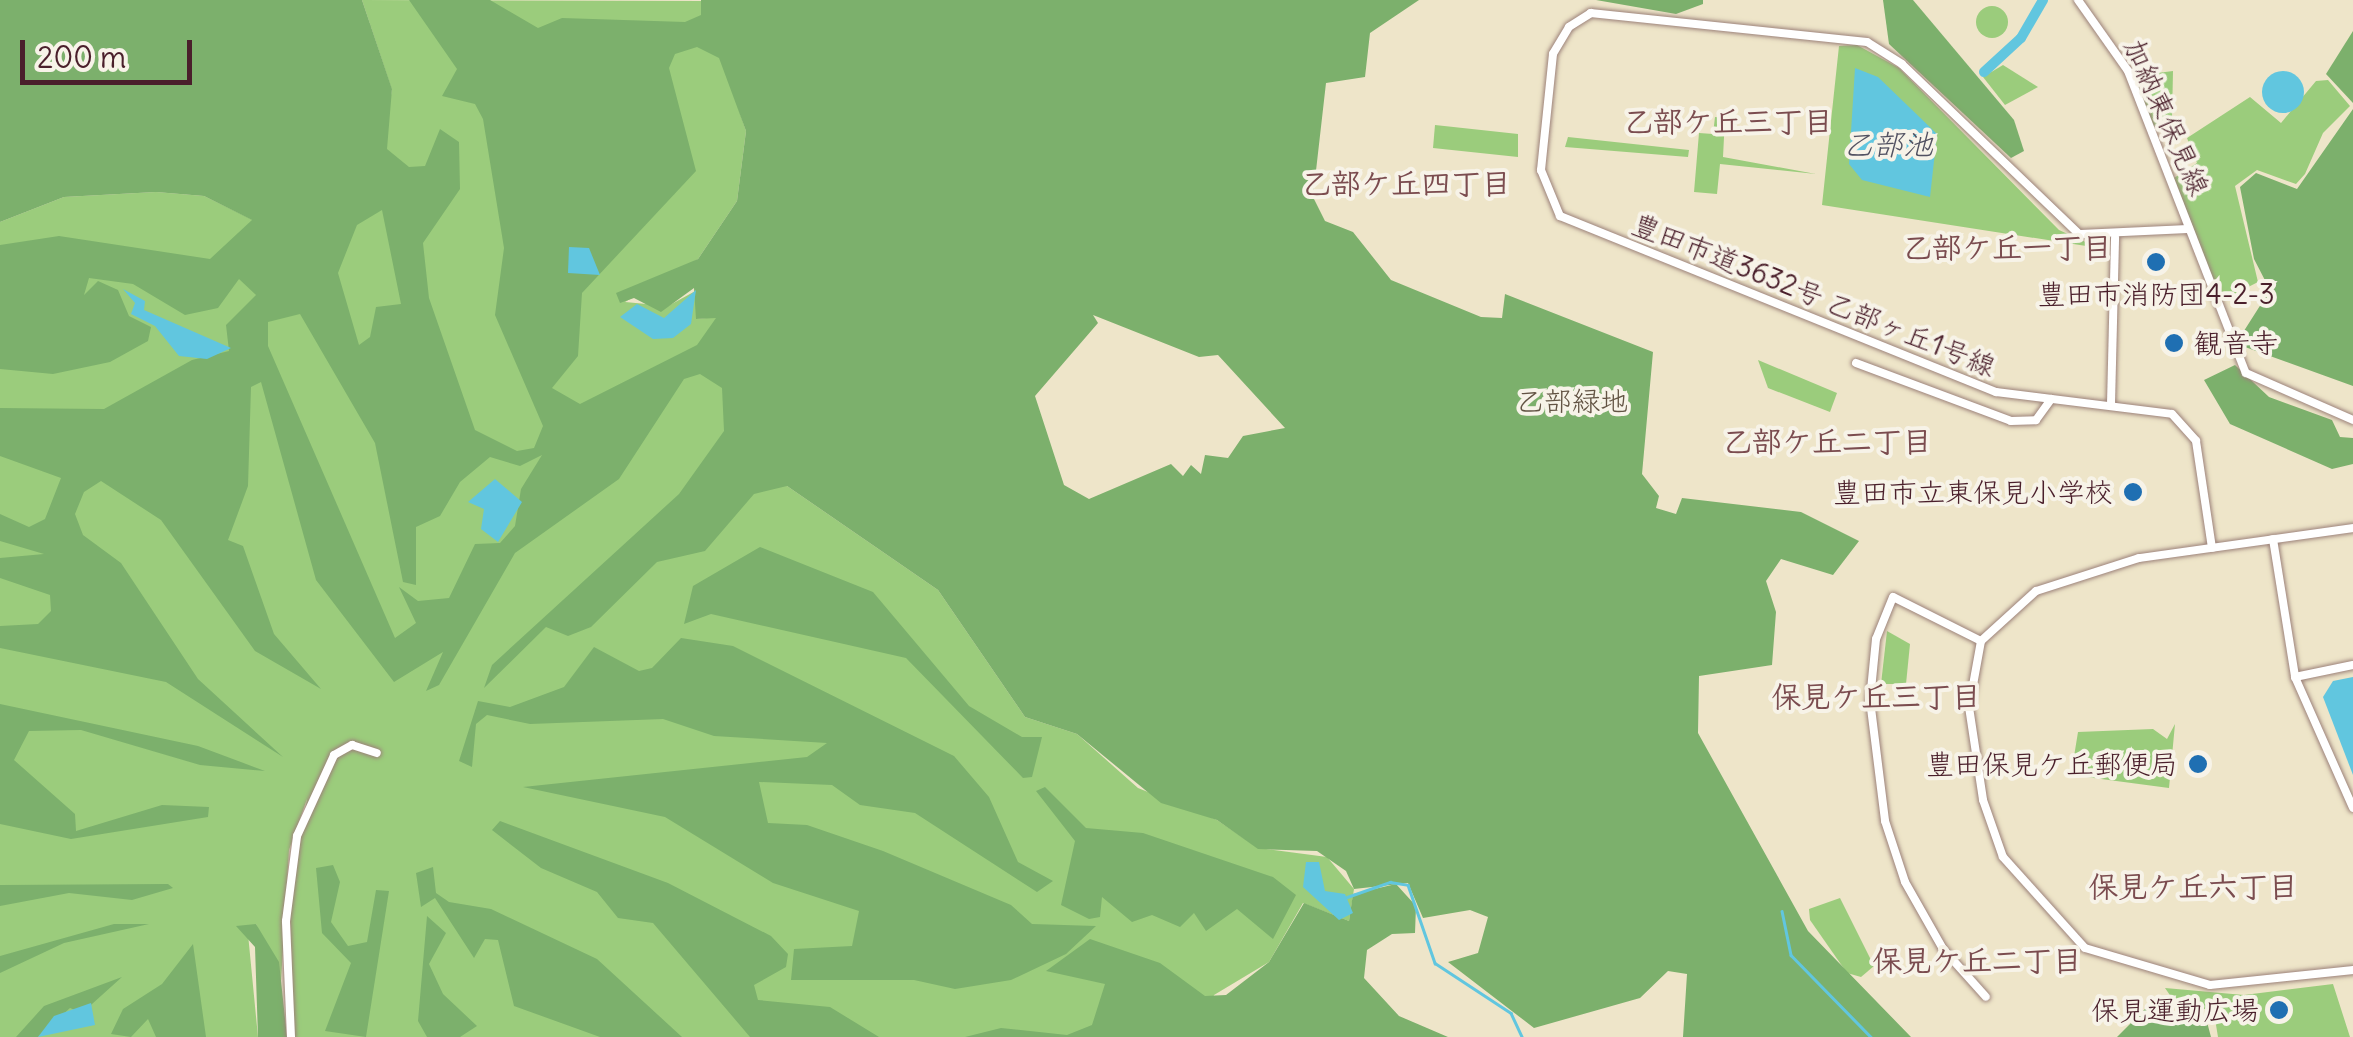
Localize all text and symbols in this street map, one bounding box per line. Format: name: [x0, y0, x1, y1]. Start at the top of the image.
scale bar: [25, 20, 198, 82]
street label: 加納東保見線: [2117, 33, 2217, 201]
text: 200 m: [37, 38, 126, 76]
district label: 乙部ケ丘三丁目: [1623, 103, 1833, 139]
water label: 乙部池: [1843, 126, 1933, 162]
district label: 乙部ケ丘四丁目: [1301, 165, 1511, 201]
street label: 豊田市道3632号 乙部ヶ丘1号線: [1627, 207, 2001, 383]
district label: 乙部ケ丘一丁目: [1902, 229, 2112, 265]
marker: 豊田市消防団4-2-3: [2145, 251, 2167, 273]
place label: 豊田市消防団4-2-3: [2037, 277, 2275, 311]
place label: 観音寺: [2194, 326, 2278, 360]
marker: 観音寺: [2163, 332, 2185, 354]
park label: 乙部緑地: [1516, 384, 1628, 418]
district label: 乙部ケ丘二丁目: [1722, 423, 1932, 459]
place label: 豊田市立東保見小学校: [1833, 475, 2113, 509]
marker: 豊田市立東保見小学校: [2122, 481, 2144, 503]
district label: 保見ケ丘三丁目: [1771, 678, 1981, 714]
place label: 豊田保見ケ丘郵便局: [1926, 747, 2178, 781]
marker: 豊田保見ケ丘郵便局: [2187, 753, 2209, 775]
district label: 保見ケ丘六丁目: [2088, 868, 2298, 904]
district label: 保見ケ丘二丁目: [1872, 942, 2082, 978]
place label: 保見運動広場: [2091, 993, 2259, 1027]
marker: 保見運動広場: [2268, 999, 2290, 1021]

